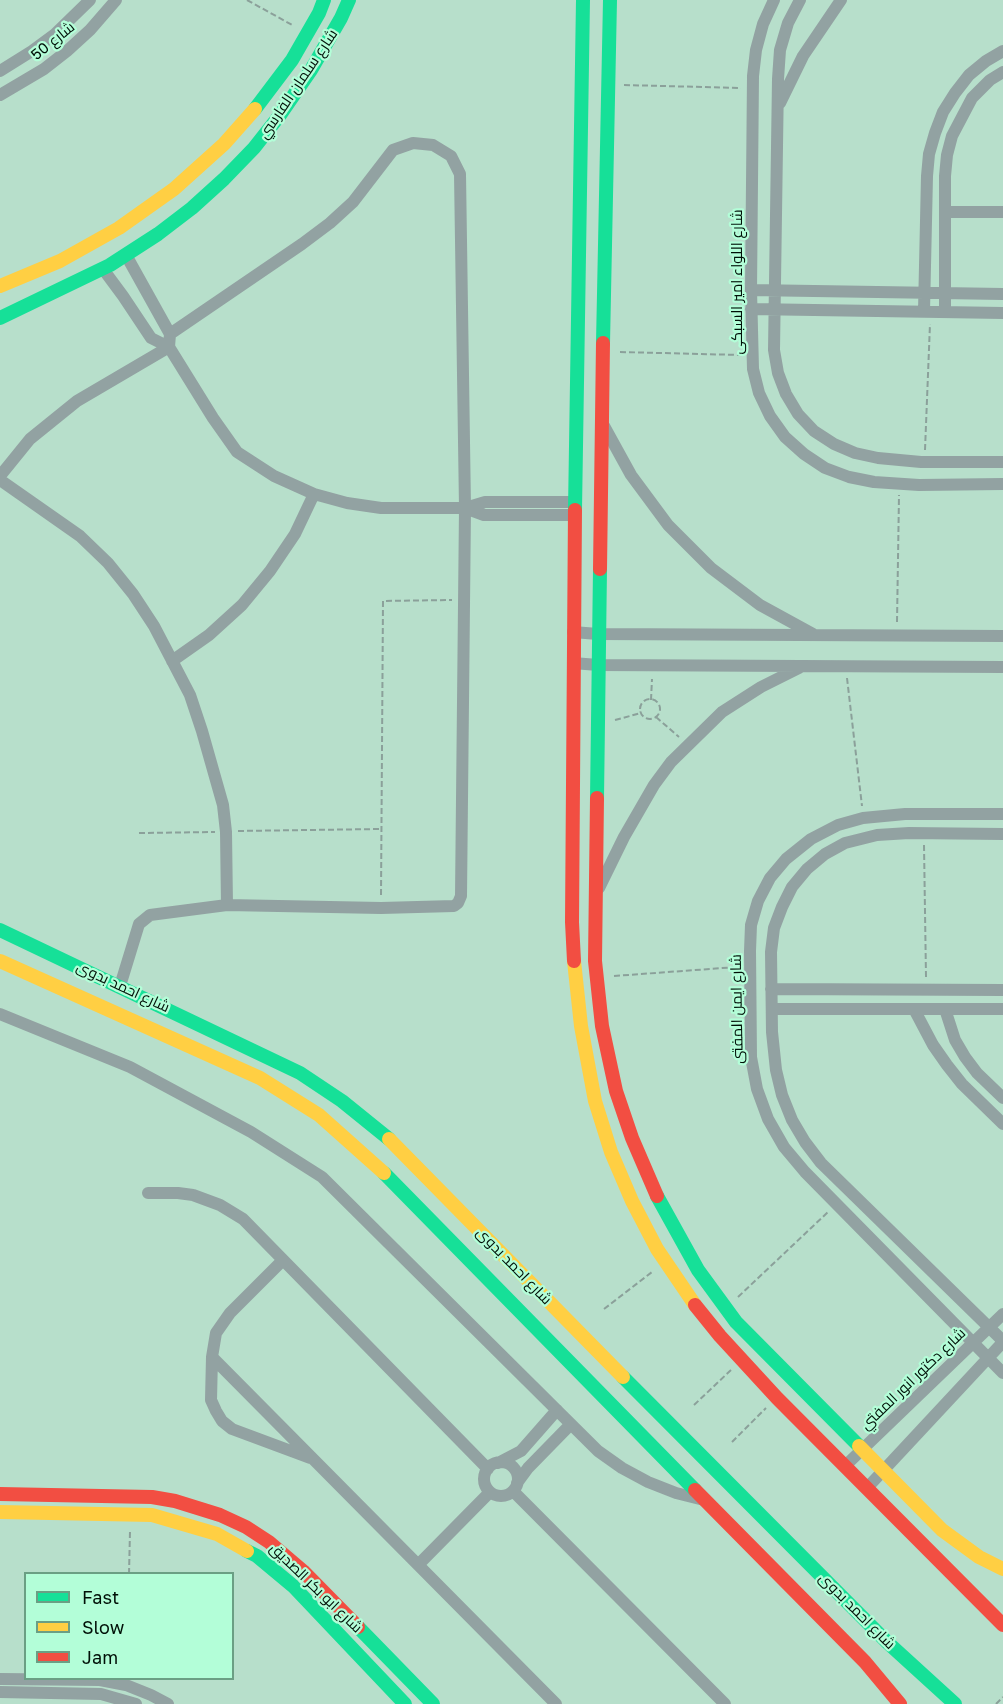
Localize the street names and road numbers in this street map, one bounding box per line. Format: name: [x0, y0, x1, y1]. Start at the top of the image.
street label: شارع 50: [28, 18, 78, 64]
street label: شارع سلمان الفارسي: [255, 26, 341, 142]
street label: شارع اللواء امير السبكى: [728, 209, 746, 355]
street label: شارع ايمن المفتى: [727, 954, 747, 1064]
street label: شارع احمد بدوى: [74, 958, 172, 1016]
street label: شارع احمد بدوى: [473, 1224, 555, 1308]
street label: شارع دكتور انور المفتي: [857, 1324, 969, 1434]
street label: شارع ابو بكر الصديق: [266, 1539, 366, 1637]
street label: شارع احمد بدوى: [815, 1569, 899, 1653]

